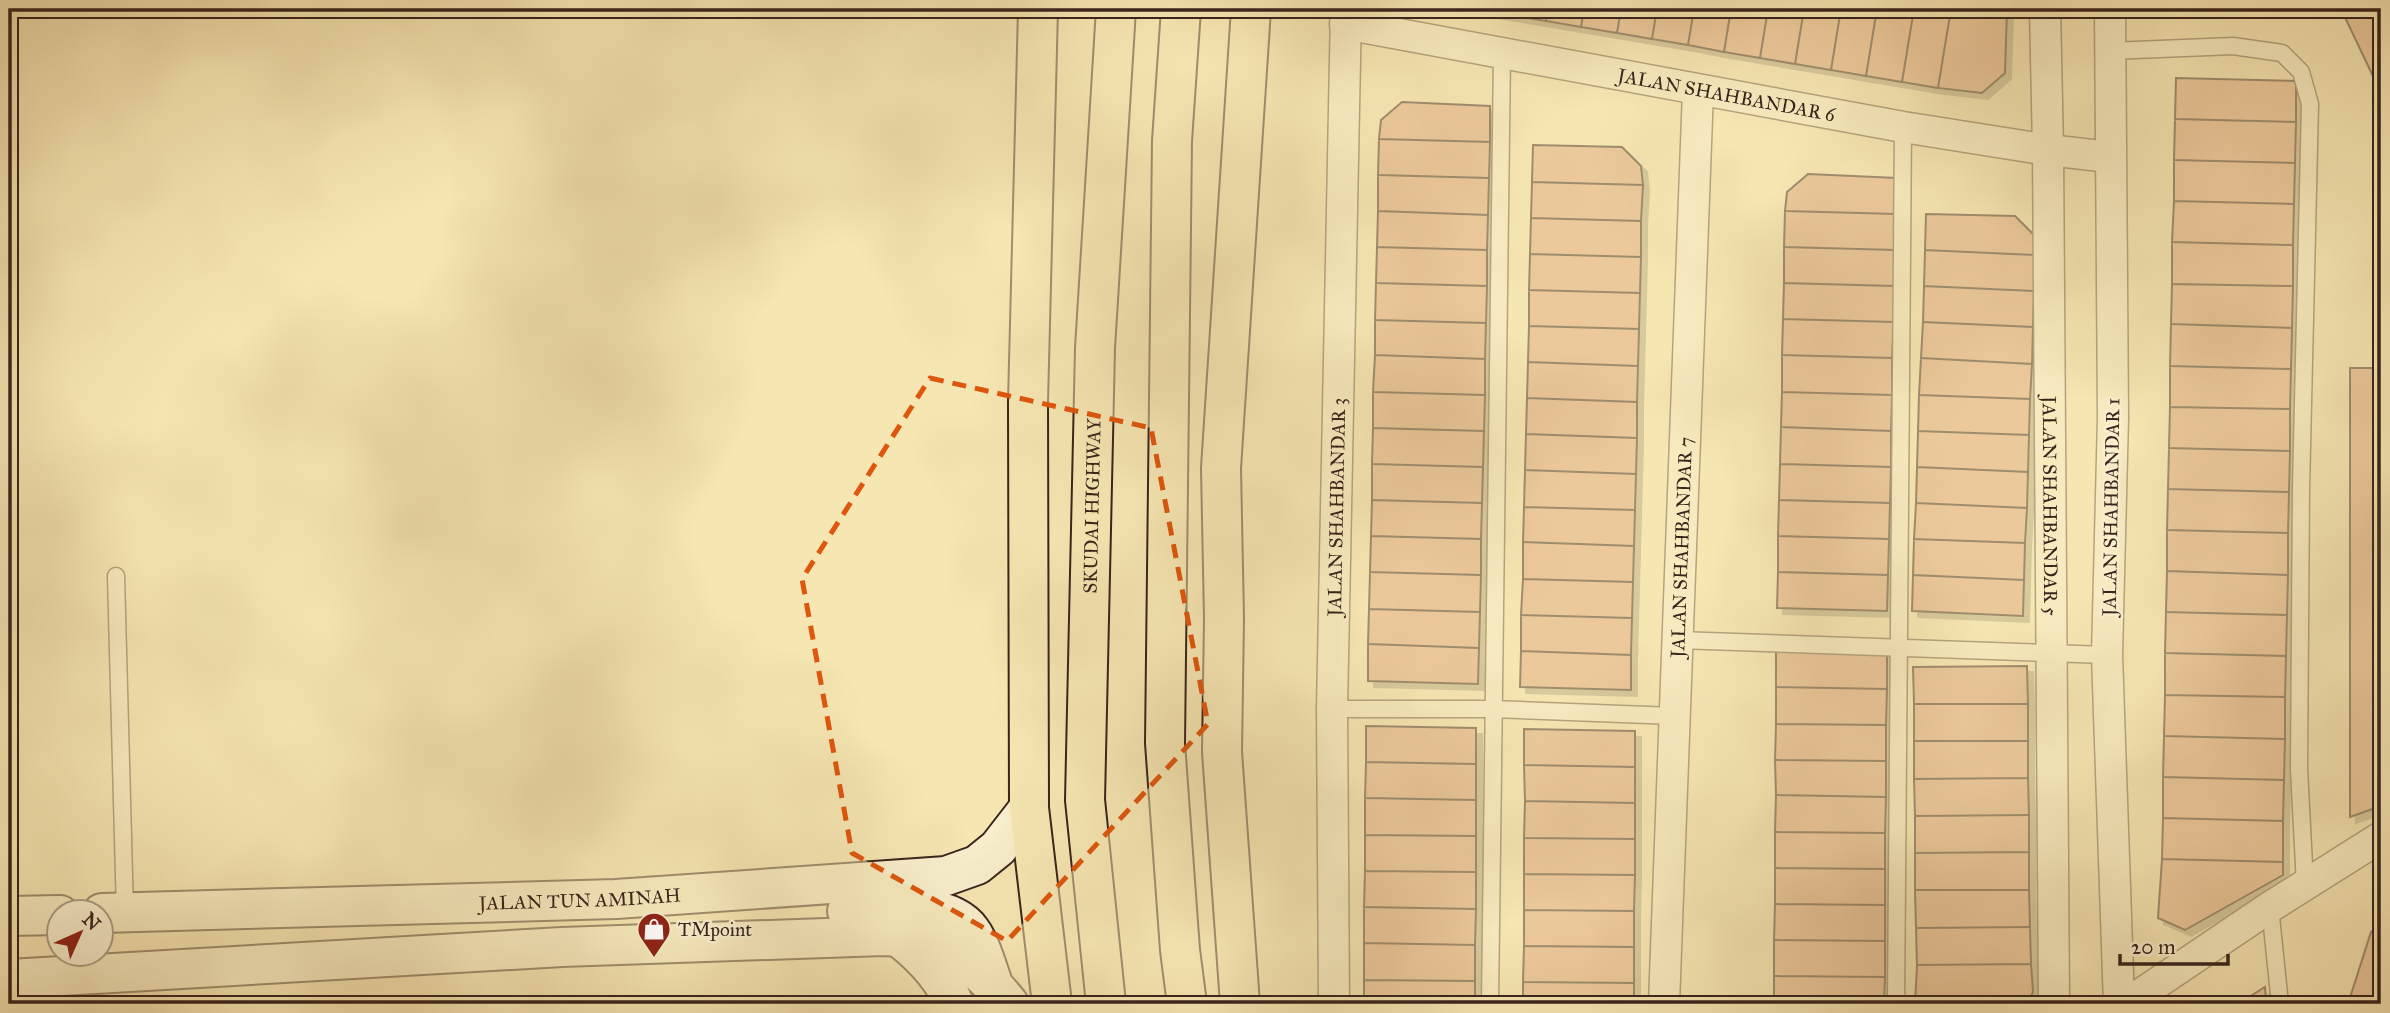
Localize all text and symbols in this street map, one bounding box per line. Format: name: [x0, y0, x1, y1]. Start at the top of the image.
street label: JALAN SHAHBANDAR 6: [1614, 63, 1838, 126]
street label: JALAN SHAHBANDAR 5: [2037, 394, 2063, 616]
street label: JALAN SHAHBANDAR 3: [1322, 398, 1350, 619]
street label: JALAN SHAHBANDAR 1: [2098, 398, 2125, 618]
street label: SKUDAI HIGHWAY: [1078, 417, 1105, 594]
street label: JALAN SHAHBANDAR 7: [1665, 436, 1697, 660]
street label: JALAN TUN AMINAH: [477, 883, 681, 915]
north arrow: [46, 898, 116, 968]
text: N: [78, 907, 106, 935]
shop icon: TMpoint: [635, 910, 673, 959]
place label: TMpoint: [678, 918, 752, 941]
scale bar: [2120, 922, 2229, 966]
text: 20 m: [2131, 934, 2176, 960]

